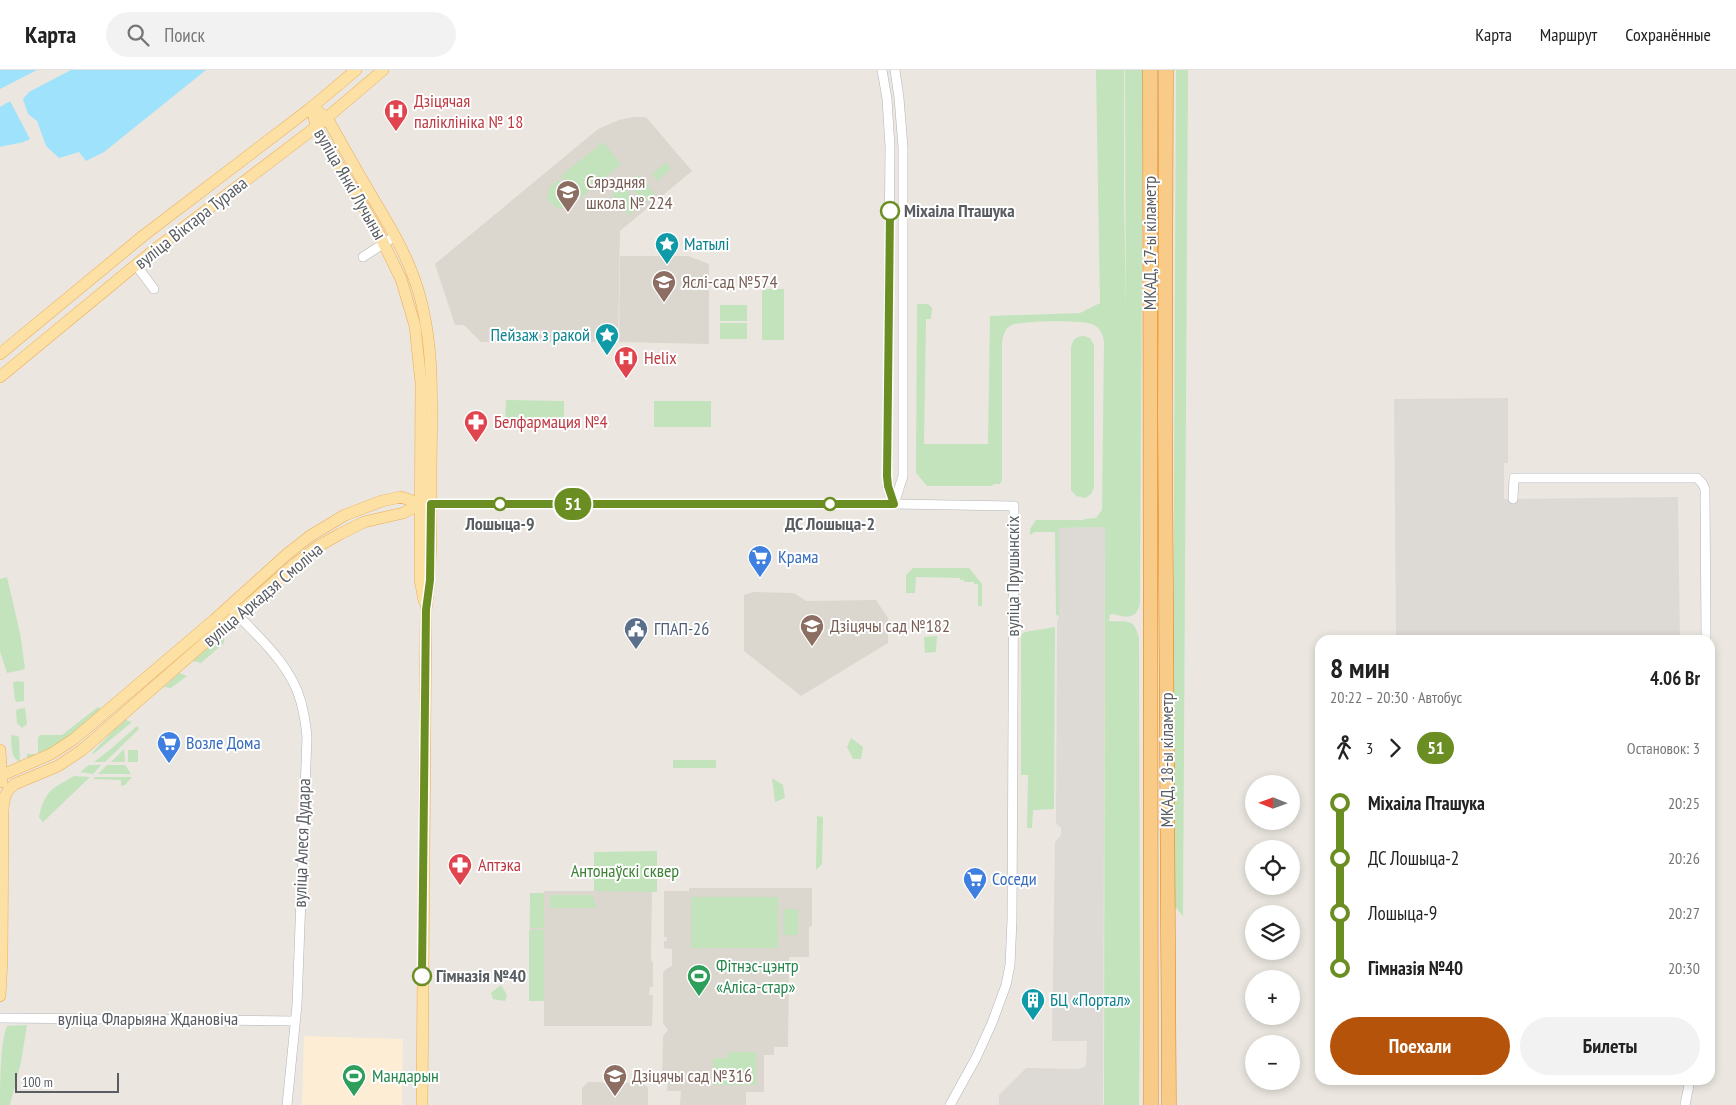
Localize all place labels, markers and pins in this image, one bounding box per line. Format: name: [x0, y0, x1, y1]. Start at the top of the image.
place label: Дзіцячая паліклініка № 18: [414, 89, 523, 133]
hospital icon: Дзіцячая паліклініка № 18: [383, 98, 409, 132]
place label: Сярэдняя школа № 224: [586, 170, 673, 214]
school or university icon: Сярэдняя школа № 224: [555, 179, 581, 213]
place label: Міхаіла Пташука: [904, 199, 1015, 222]
marker: Міхаіла Пташука: [880, 201, 900, 221]
place icon: Матылі: [654, 231, 680, 265]
place label: Матылі: [684, 232, 729, 255]
school or university icon: Яслі-сад №574: [651, 269, 677, 303]
place label: Яслі-сад №574: [682, 270, 778, 293]
place icon: Пейзаж з ракой: [594, 322, 620, 356]
place label: Пейзаж з ракой: [491, 323, 590, 346]
hospital icon: Helix: [613, 345, 639, 379]
place label: Helix: [644, 346, 677, 369]
pharmacy icon: Белфармация №4: [463, 409, 489, 443]
place label: Белфармация №4: [494, 410, 608, 433]
marker: Лошыца-9: [493, 497, 507, 511]
marker: ДС Лошыца-2: [823, 497, 837, 511]
place label: Лошыца-9: [465, 512, 535, 535]
place label: ДС Лошыца-2: [785, 512, 875, 535]
supermarket icon: Крама: [747, 544, 773, 578]
place label: Крама: [778, 545, 819, 568]
school or university icon: Дзіцячы сад №182: [799, 613, 825, 647]
place label: Дзіцячы сад №182: [830, 614, 950, 637]
public building icon: ГПАП-26: [623, 616, 649, 650]
place label: ГПАП-26: [654, 617, 709, 640]
supermarket icon: Возле Дома: [156, 730, 182, 764]
place label: Возле Дома: [186, 731, 261, 754]
pharmacy icon: Аптэка: [447, 852, 473, 886]
place label: Аптэка: [478, 853, 521, 876]
supermarket icon: Соседи: [962, 866, 988, 900]
place label: Соседи: [992, 867, 1037, 890]
place label: Фітнэс-цэнтр «Аліса-стар»: [716, 954, 799, 998]
sports icon: Фітнэс-цэнтр «Аліса-стар»: [686, 963, 712, 997]
place label: Гімназія №40: [436, 964, 526, 987]
marker: Гімназія №40: [412, 966, 432, 986]
building icon: БЦ «Портал»: [1020, 987, 1046, 1021]
place label: БЦ «Портал»: [1050, 988, 1131, 1011]
sports icon: Мандарын: [341, 1063, 367, 1097]
school or university icon: Дзіцячы сад №316: [602, 1063, 628, 1097]
place label: Мандарын: [372, 1064, 439, 1087]
place label: Дзіцячы сад №316: [632, 1064, 752, 1087]

